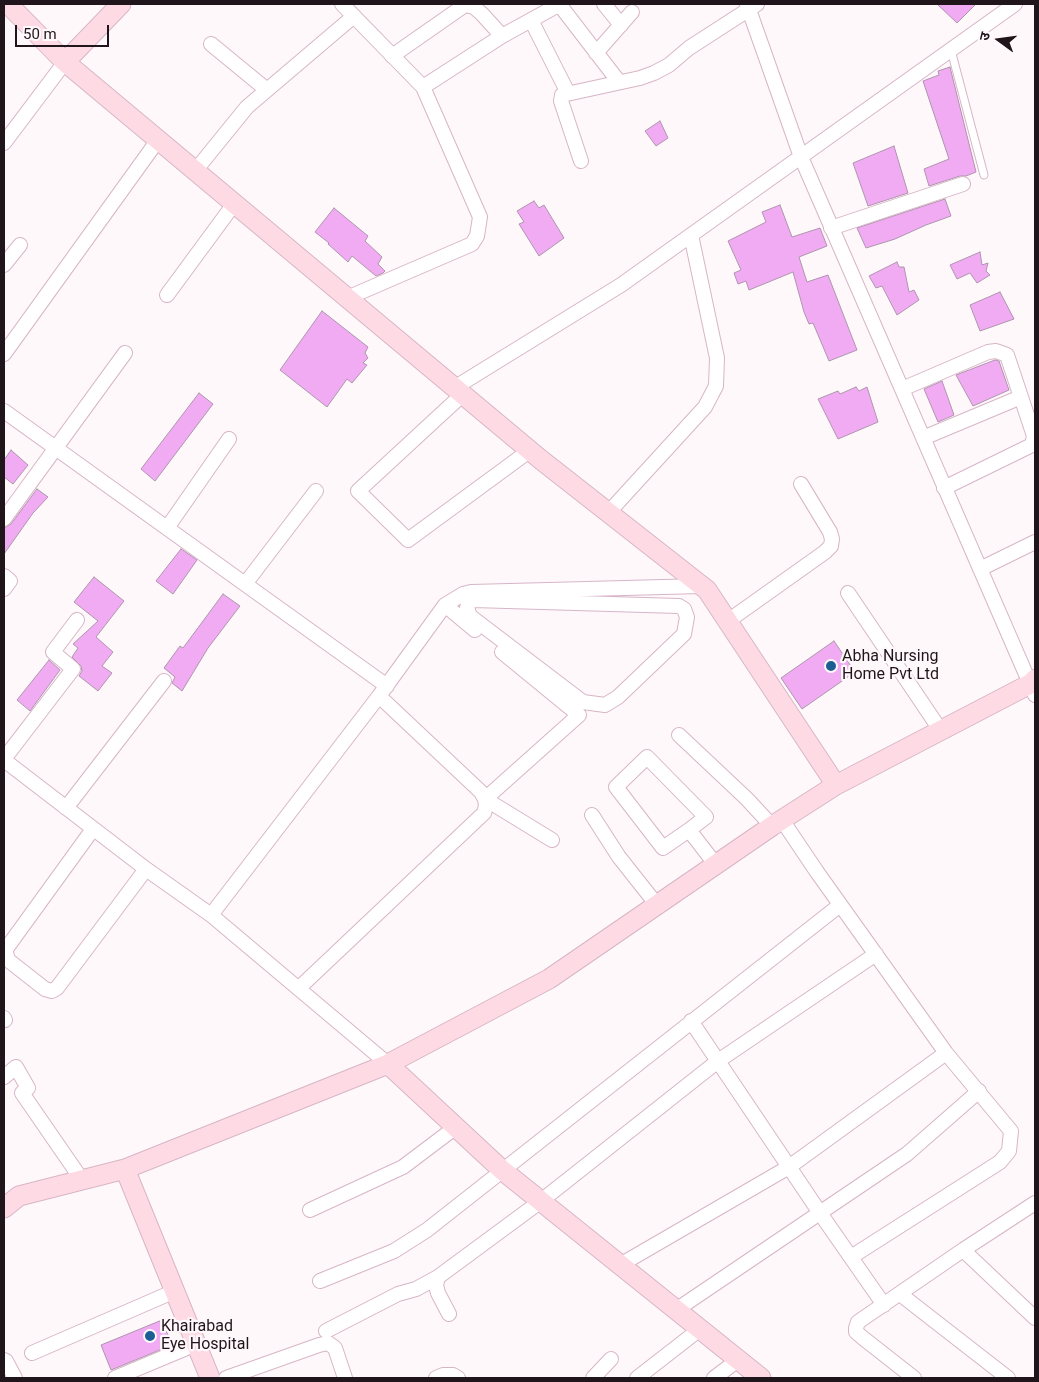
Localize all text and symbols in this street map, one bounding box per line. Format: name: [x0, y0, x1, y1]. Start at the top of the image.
scale bar: [18, 15, 111, 47]
north arrow: [974, 15, 1024, 65]
text: 50 m: [23, 25, 57, 43]
text: उ: [976, 30, 993, 42]
place label: Abha Nursing Home Pvt Ltd: [842, 647, 939, 685]
marker: Abha Nursing Home Pvt Ltd: [824, 659, 838, 673]
place label: Khairabad Eye Hospital: [161, 1317, 249, 1355]
marker: Khairabad Eye Hospital: [143, 1329, 157, 1343]

